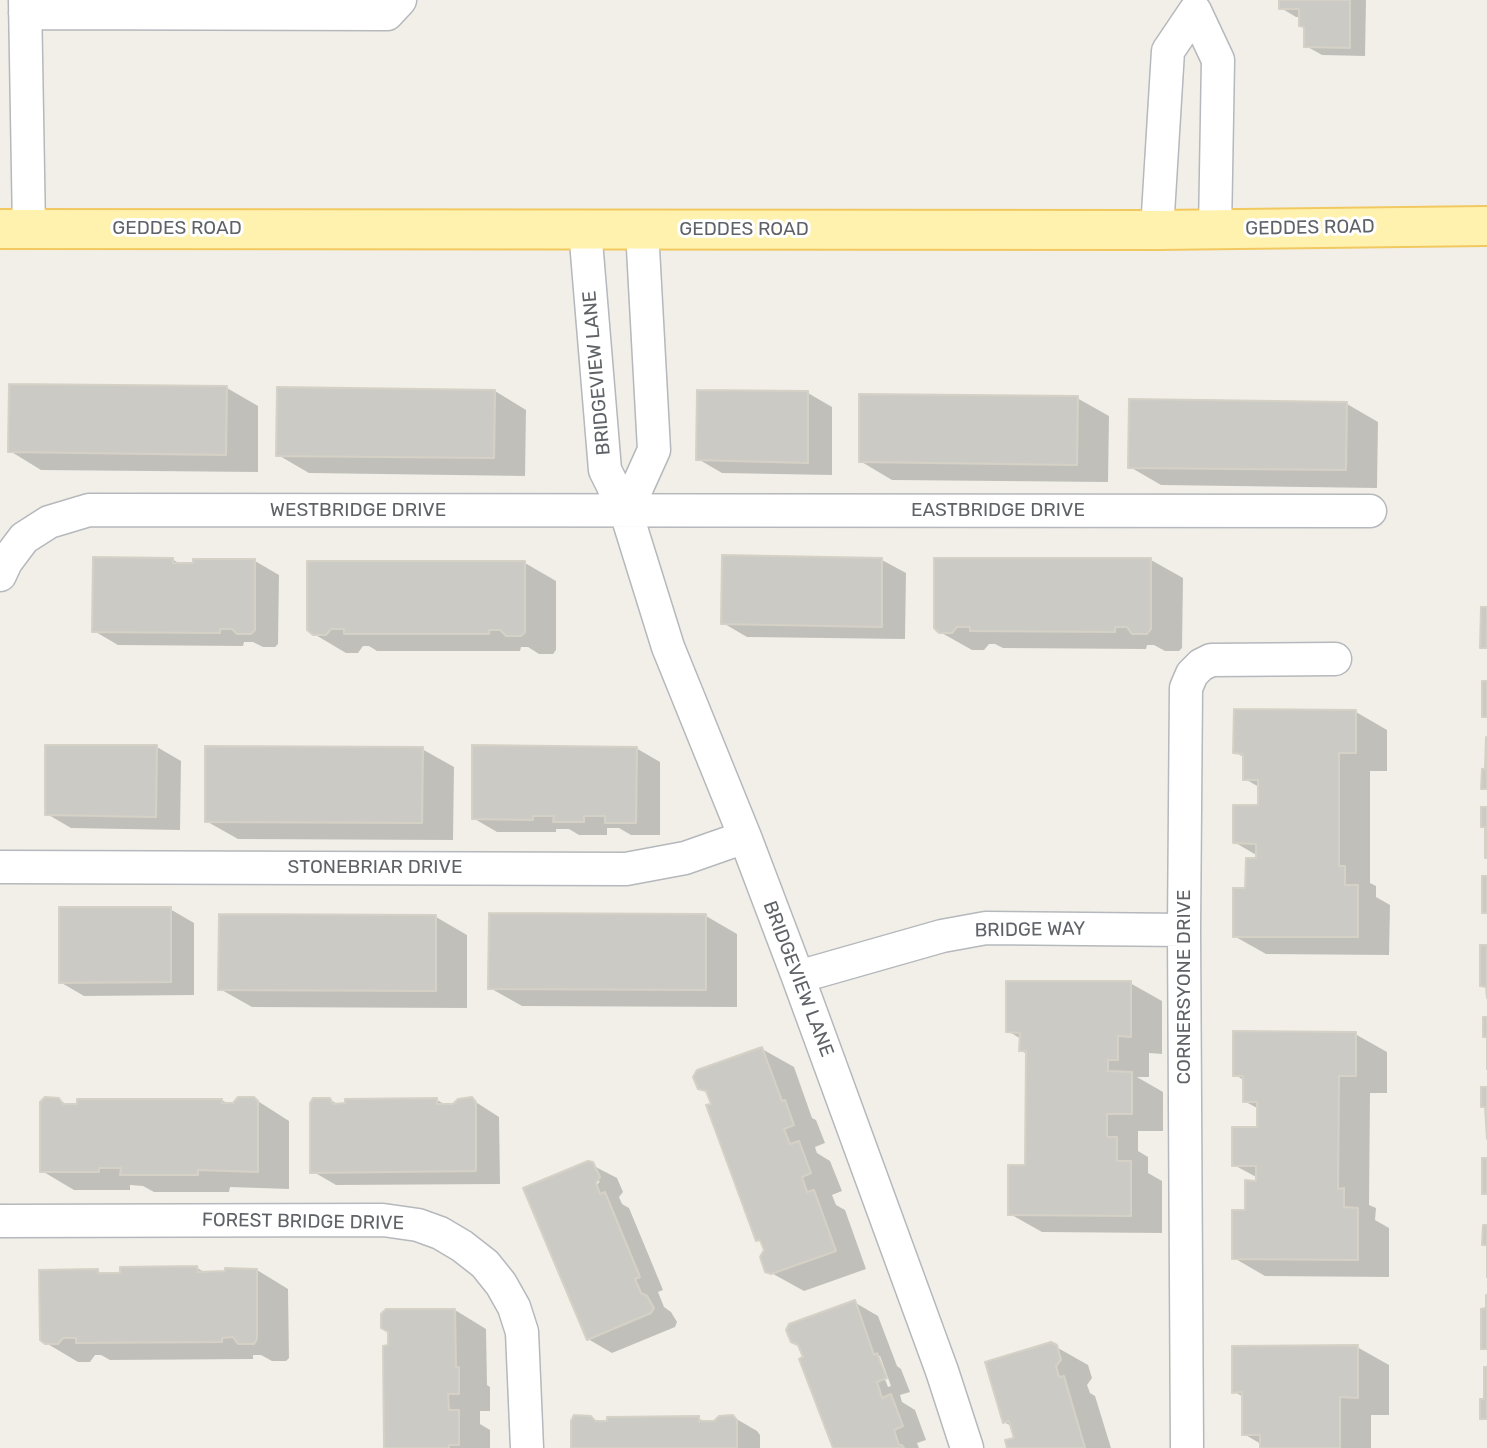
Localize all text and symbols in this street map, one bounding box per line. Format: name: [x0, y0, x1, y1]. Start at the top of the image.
street label: GEDDES ROAD: [1245, 215, 1375, 241]
street label: GEDDES ROAD: [112, 218, 242, 240]
street label: GEDDES ROAD: [679, 219, 809, 241]
street label: BRIDGEVIEW LANE: [578, 290, 616, 456]
street label: WESTBRIDGE DRIVE: [270, 500, 446, 522]
street label: EASTBRIDGE DRIVE: [911, 500, 1085, 522]
street label: STONEBRIAR DRIVE: [288, 857, 462, 879]
street label: CORNERSYONE DRIVE: [1174, 889, 1196, 1085]
street label: BRIDGEVIEW LANE: [758, 898, 838, 1060]
street label: BRIDGE WAY: [974, 918, 1086, 942]
street label: FOREST BRIDGE DRIVE: [202, 1209, 404, 1235]

